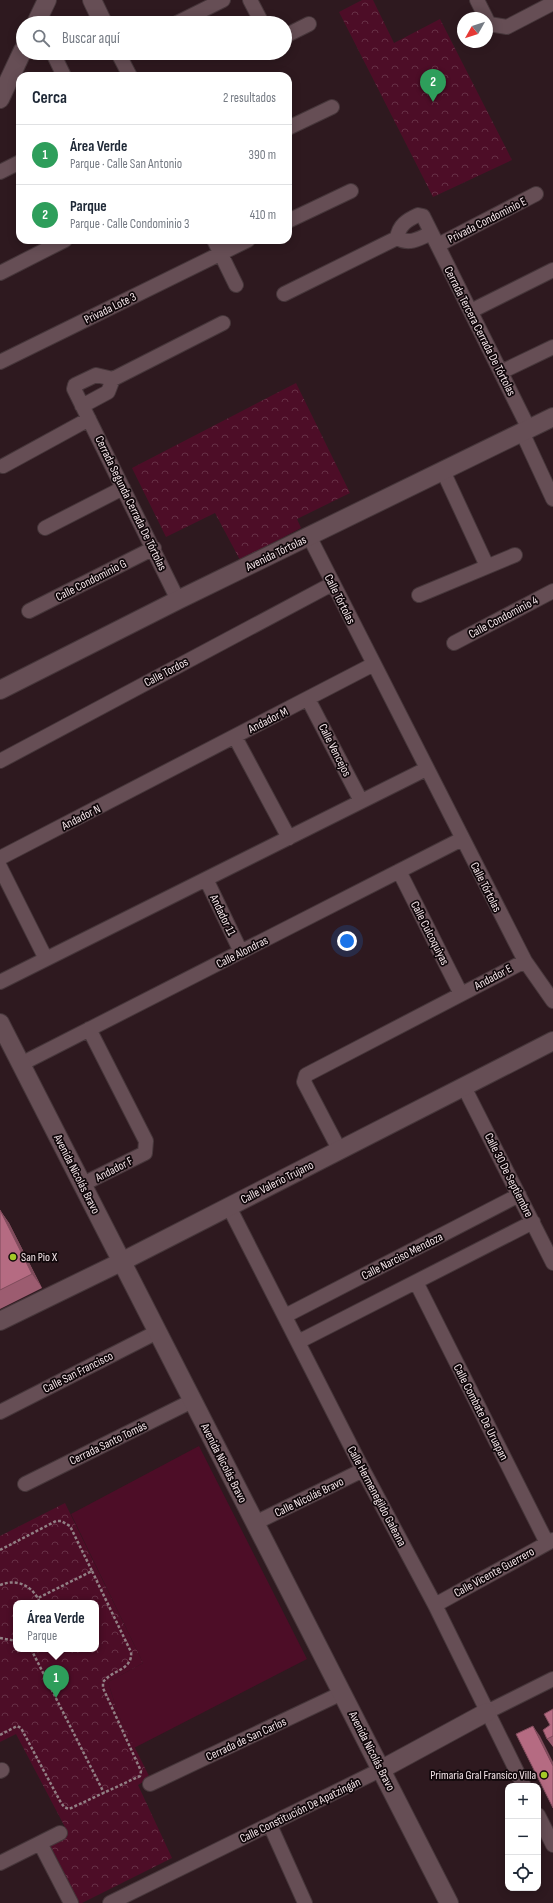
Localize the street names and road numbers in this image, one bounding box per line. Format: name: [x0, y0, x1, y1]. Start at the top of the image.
street label: Privada Condominio E: [445, 194, 529, 247]
street label: Cerrada Tercera Cerrada De Tórtolas: [440, 264, 519, 398]
street label: Privada Lote 3: [82, 289, 139, 327]
street label: Cerrada Segunda Cerrada De Tórtolas: [91, 433, 170, 573]
street label: Avenida Tórtolas: [243, 532, 309, 575]
street label: Calle Condominio G: [53, 556, 129, 605]
street label: Calle Tórtolas: [321, 572, 358, 627]
street label: Calle Condominio 4: [466, 593, 541, 642]
street label: Calle Tordos: [142, 655, 191, 690]
street label: Andador M: [245, 704, 291, 737]
street label: Calle Vencejos: [315, 721, 354, 779]
street label: Andador N: [58, 801, 103, 834]
street label: Calle Tórtolas: [467, 860, 504, 915]
street label: Andador 11: [206, 891, 239, 939]
street label: Calle Culcoquiyas: [407, 899, 452, 968]
street label: Calle Alondras: [214, 933, 271, 972]
street label: Andador E: [471, 961, 515, 994]
street label: Calle 30 De Septiembre: [481, 1130, 536, 1220]
street label: Avenida Nicolás Bravo: [50, 1131, 103, 1216]
street label: Andador F: [92, 1154, 136, 1186]
street label: Calle Valerio Trujano: [238, 1158, 316, 1207]
street label: Calle Narciso Mendoza: [359, 1229, 446, 1283]
street label: Calle San Francisco: [41, 1348, 116, 1397]
street label: Calle Combate De Uruapan: [450, 1362, 511, 1463]
street label: Cerrada Santo Tomás: [67, 1418, 149, 1469]
street label: Avenida Nicolás Bravo: [197, 1420, 250, 1505]
street label: Calle Hermenegildo Galeana: [344, 1444, 410, 1549]
street label: Calle Nicolás Bravo: [272, 1474, 346, 1521]
street label: Calle Vicente Guerrero: [451, 1544, 537, 1601]
street label: Avenida Nicolás Bravo: [345, 1708, 398, 1793]
street label: Cerrada de San Carlos: [204, 1714, 289, 1765]
street label: Calle Constitución De Apatzingán: [237, 1775, 363, 1846]

